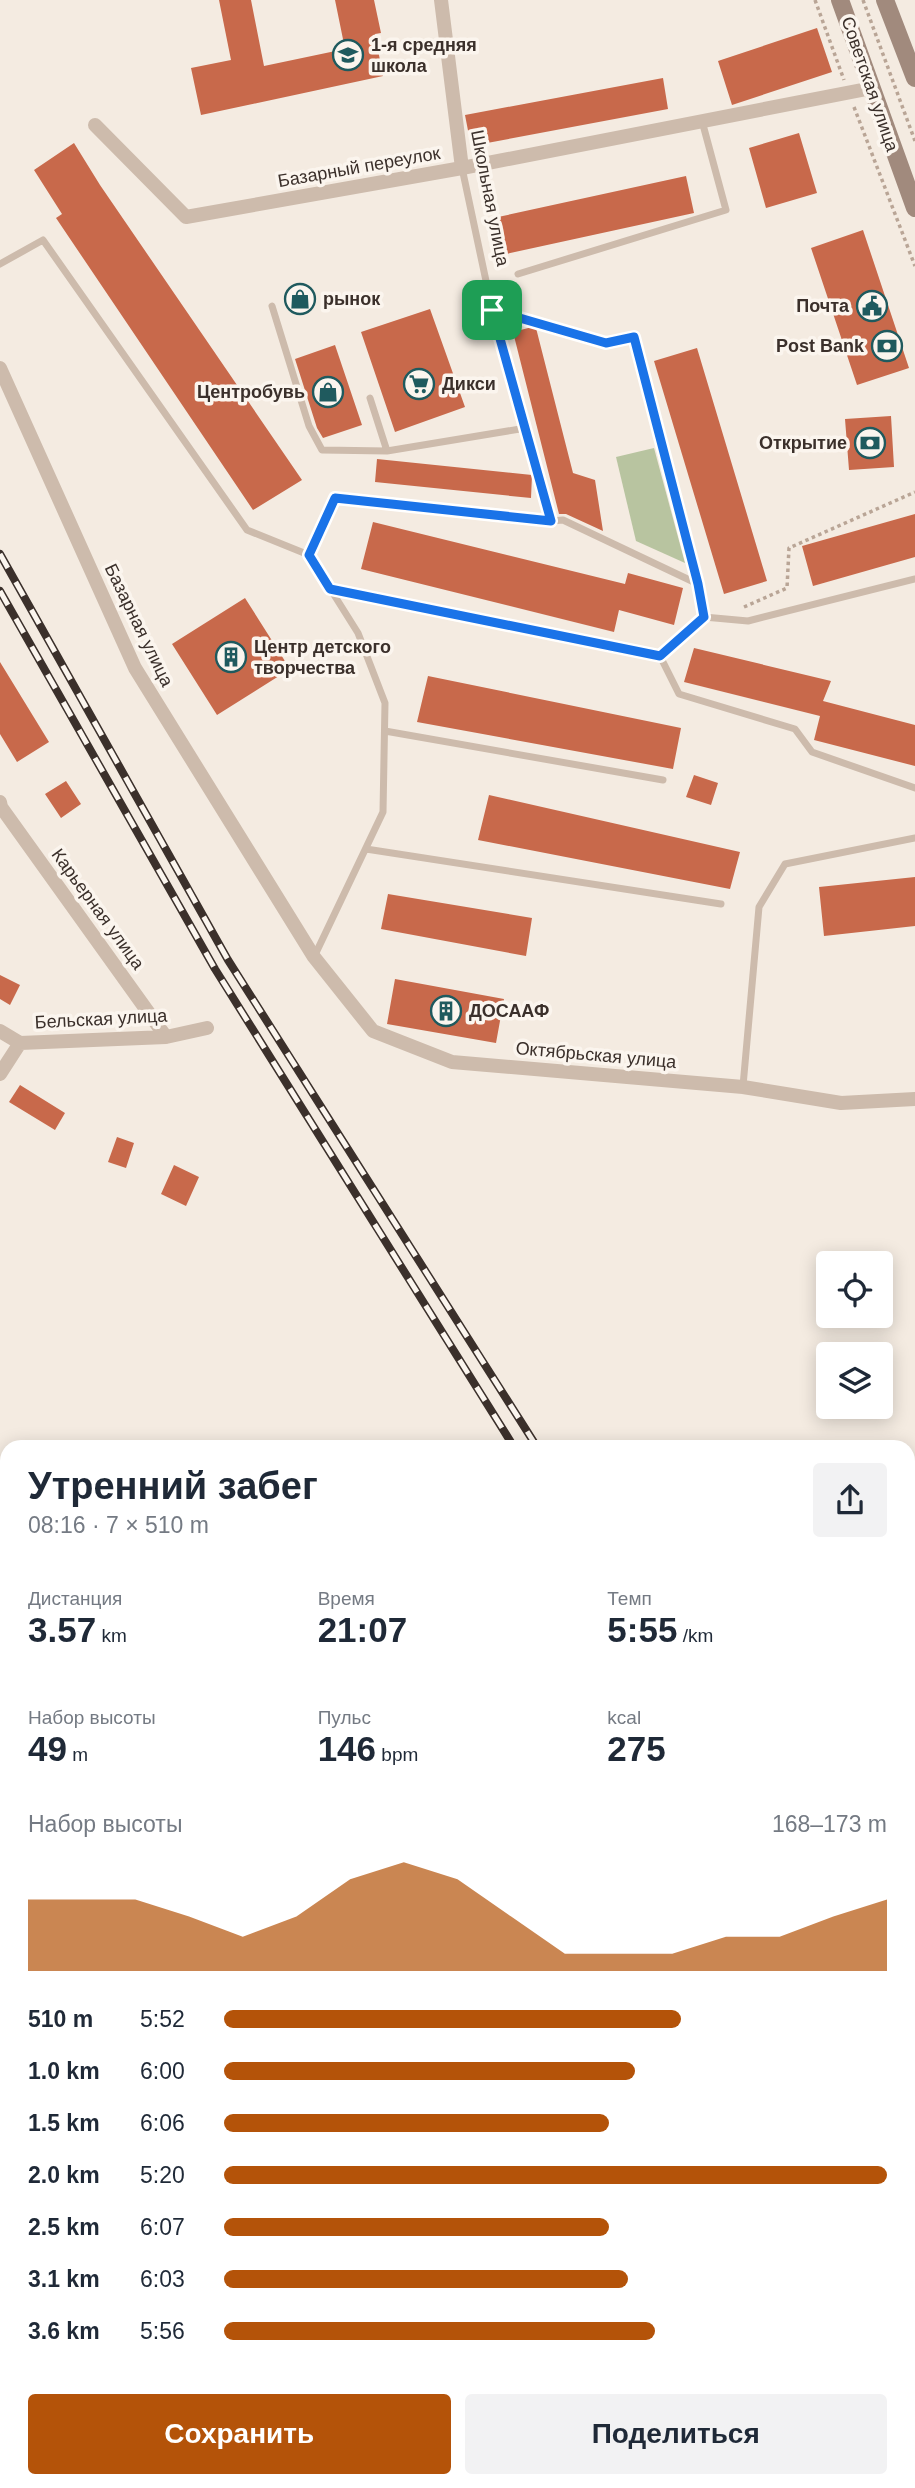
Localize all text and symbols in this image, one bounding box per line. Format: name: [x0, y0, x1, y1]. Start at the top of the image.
street label: Советская улица: [838, 14, 903, 155]
place label: 1-я средняя школа: [371, 35, 477, 76]
school or university icon: 1-я средняя школа: [331, 38, 365, 72]
street label: Школьная улица: [467, 128, 513, 269]
street label: Базарный переулок: [276, 143, 442, 191]
pin: [462, 280, 522, 340]
shop icon: рынок: [283, 282, 317, 316]
place label: рынок: [323, 289, 381, 309]
public building icon: Почта: [855, 289, 889, 323]
icon: arrive: [473, 291, 511, 329]
place label: Почта: [796, 296, 850, 316]
bank icon: Post Bank: [870, 329, 904, 363]
place label: Post Bank: [776, 336, 865, 356]
supermarket icon: Дикси: [402, 367, 436, 401]
place label: Дикси: [442, 374, 496, 394]
shop icon: Центробувь: [311, 375, 345, 409]
place label: Центробувь: [197, 382, 305, 402]
bank icon: Открытие: [853, 426, 887, 460]
place label: Открытие: [759, 433, 847, 453]
street label: Базарная улица: [101, 560, 178, 691]
place label: Центр детского творчества: [254, 637, 391, 678]
building icon: Центр детского творчества: [214, 640, 248, 674]
street label: Карьерная улица: [48, 845, 149, 974]
building icon: ДОСААФ: [429, 994, 463, 1028]
place label: ДОСААФ: [469, 1001, 549, 1021]
street label: Бельская улица: [34, 1005, 169, 1032]
street label: Октябрьская улица: [515, 1038, 678, 1072]
map controls: [816, 1251, 893, 1419]
button: locate: [816, 1251, 893, 1328]
button: layers: [816, 1342, 893, 1419]
button: share: [813, 1463, 887, 1537]
text: Утренний забег: [28, 1465, 318, 1507]
text: 08:16 · 7 × 510 m: [28, 1512, 209, 1538]
text: Дистанция: [28, 1588, 122, 1609]
text: Время: [318, 1588, 375, 1609]
text: Темп: [607, 1588, 652, 1609]
text: 3.57: [28, 1610, 96, 1649]
text: 21:07: [318, 1610, 407, 1649]
text: 5:55: [607, 1610, 677, 1649]
text: km: [96, 1625, 127, 1646]
text: /km: [677, 1625, 713, 1646]
text: Набор высоты: [28, 1707, 156, 1728]
text: Пульс: [318, 1707, 371, 1728]
text: kcal: [607, 1707, 641, 1728]
text: 49: [28, 1729, 67, 1768]
text: 146: [318, 1729, 376, 1768]
text: 275: [607, 1729, 666, 1768]
text: m: [67, 1744, 88, 1765]
text: bpm: [376, 1744, 418, 1765]
text: Набор высоты: [28, 1811, 182, 1837]
text: 168–173 m: [772, 1811, 887, 1837]
text: 510 m: [28, 2006, 93, 2032]
text: 5:52: [140, 2006, 185, 2032]
text: 1.0 km: [28, 2058, 100, 2084]
text: 6:00: [140, 2058, 185, 2084]
text: 1.5 km: [28, 2110, 100, 2136]
text: 6:06: [140, 2110, 185, 2136]
text: 2.0 km: [28, 2162, 100, 2188]
text: 5:20: [140, 2162, 185, 2188]
text: 2.5 km: [28, 2214, 100, 2240]
text: 6:07: [140, 2214, 185, 2240]
text: 3.1 km: [28, 2266, 100, 2292]
text: 6:03: [140, 2266, 185, 2292]
text: 3.6 km: [28, 2318, 100, 2344]
text: 5:56: [140, 2318, 185, 2344]
button: Сохранить: [28, 2394, 451, 2474]
button: Поделиться: [465, 2394, 887, 2474]

